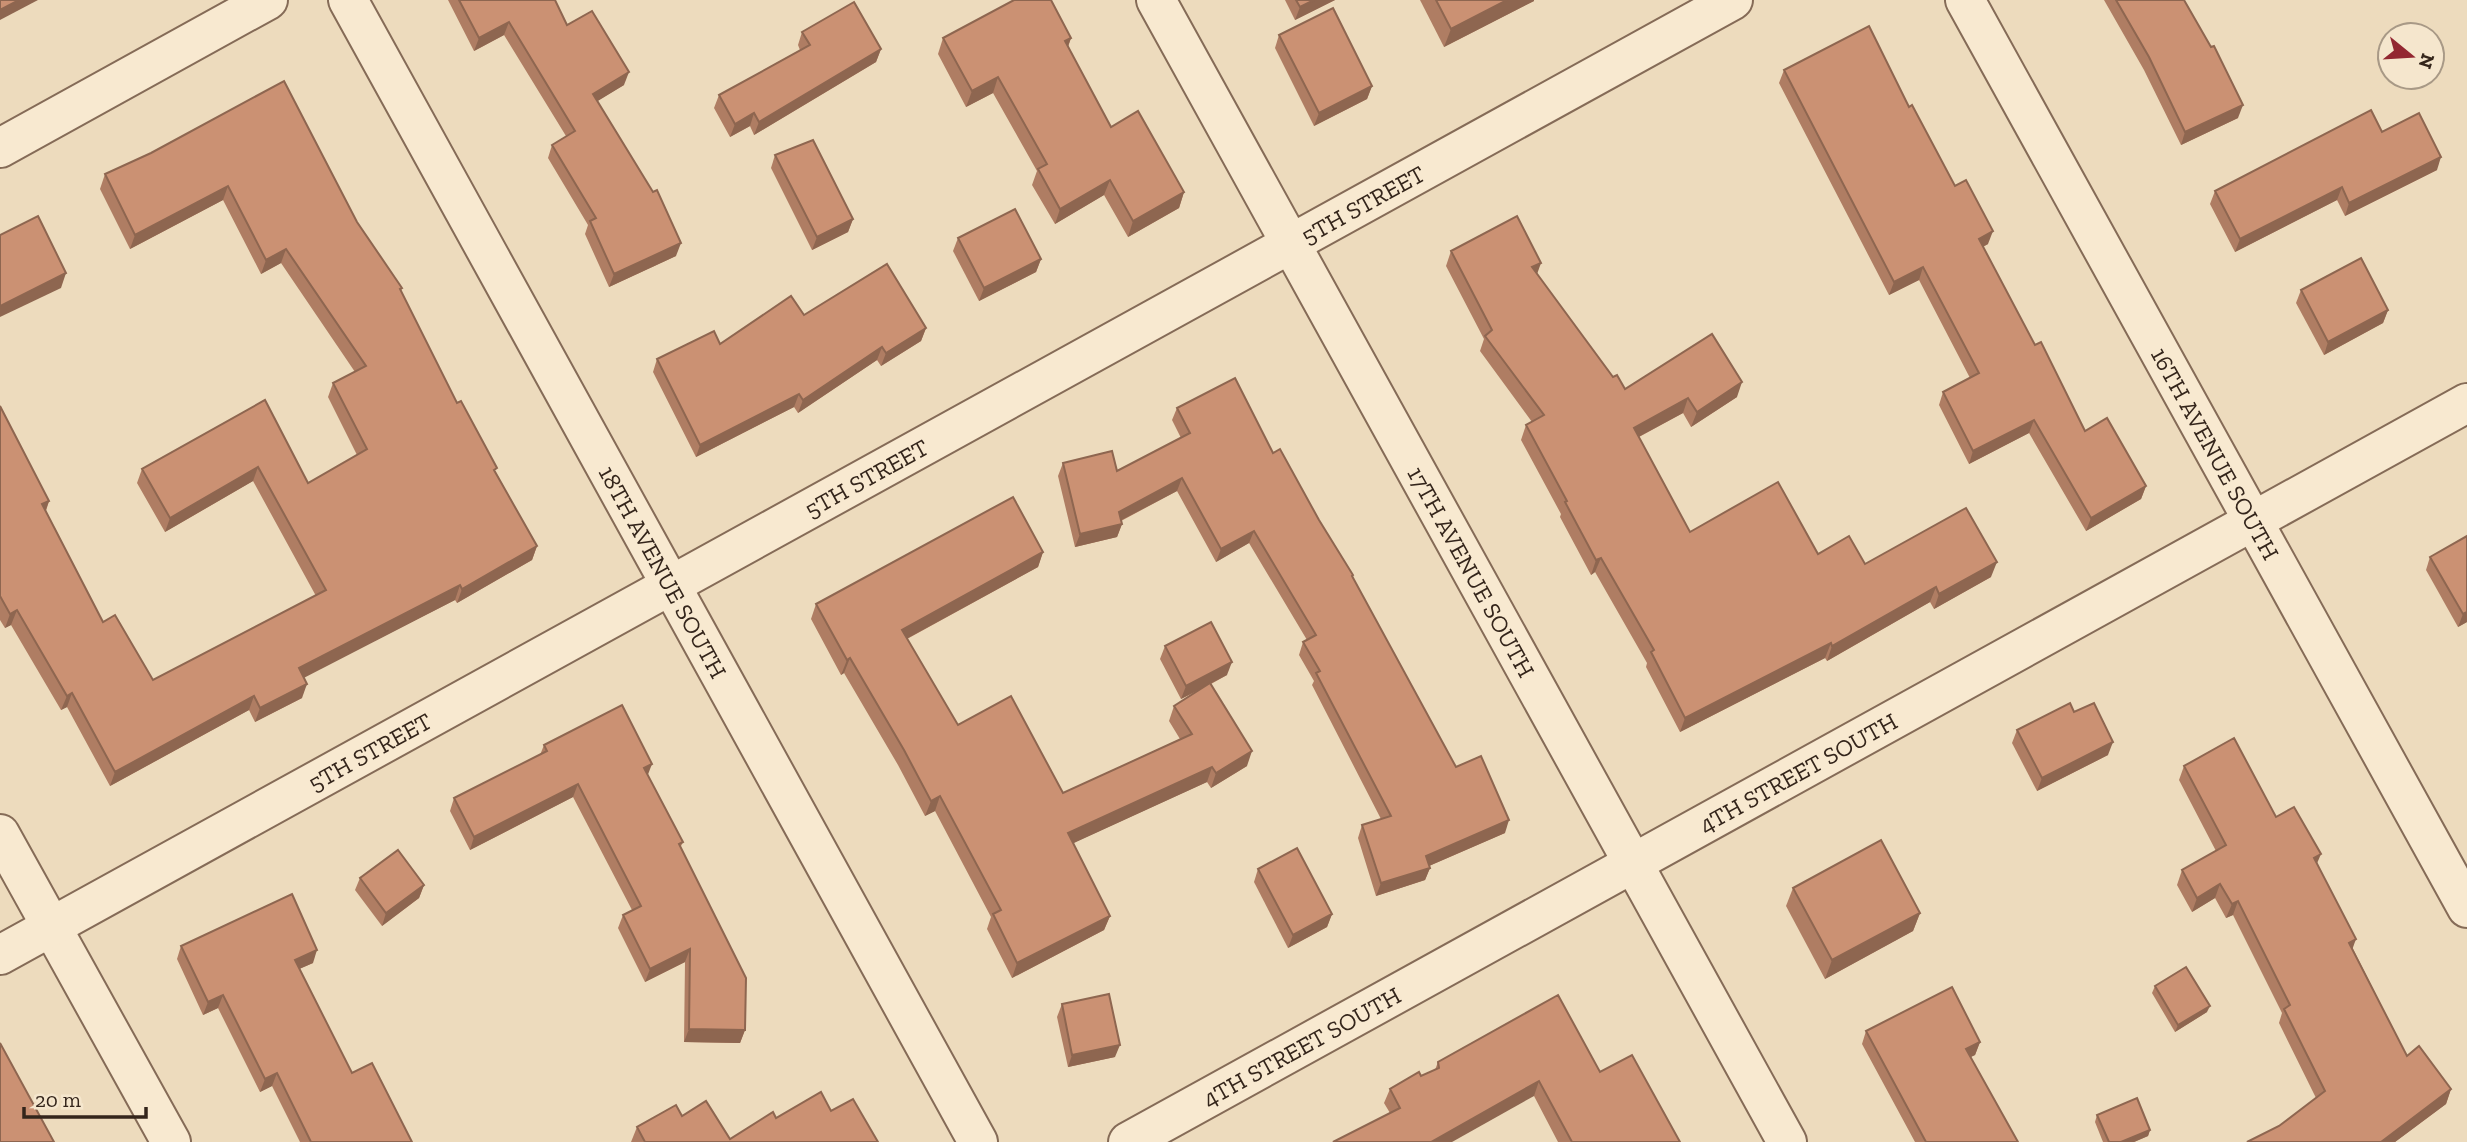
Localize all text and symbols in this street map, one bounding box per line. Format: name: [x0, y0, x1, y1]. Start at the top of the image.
north arrow: [2376, 21, 2446, 91]
text: N: [2414, 51, 2440, 72]
street label: 5TH STREET: [1296, 158, 1430, 250]
street label: 16TH AVENUE SOUTH: [2145, 342, 2286, 565]
street label: 5TH STREET: [799, 432, 933, 523]
street label: 18TH AVENUE SOUTH: [593, 460, 734, 683]
street label: 17TH AVENUE SOUTH: [1402, 461, 1542, 682]
street label: 5TH STREET: [303, 706, 436, 797]
street label: 4TH STREET SOUTH: [1694, 706, 1902, 839]
street label: 4TH STREET SOUTH: [1197, 980, 1406, 1113]
scale bar: [24, 1076, 147, 1120]
text: 20 m: [35, 1087, 81, 1112]

